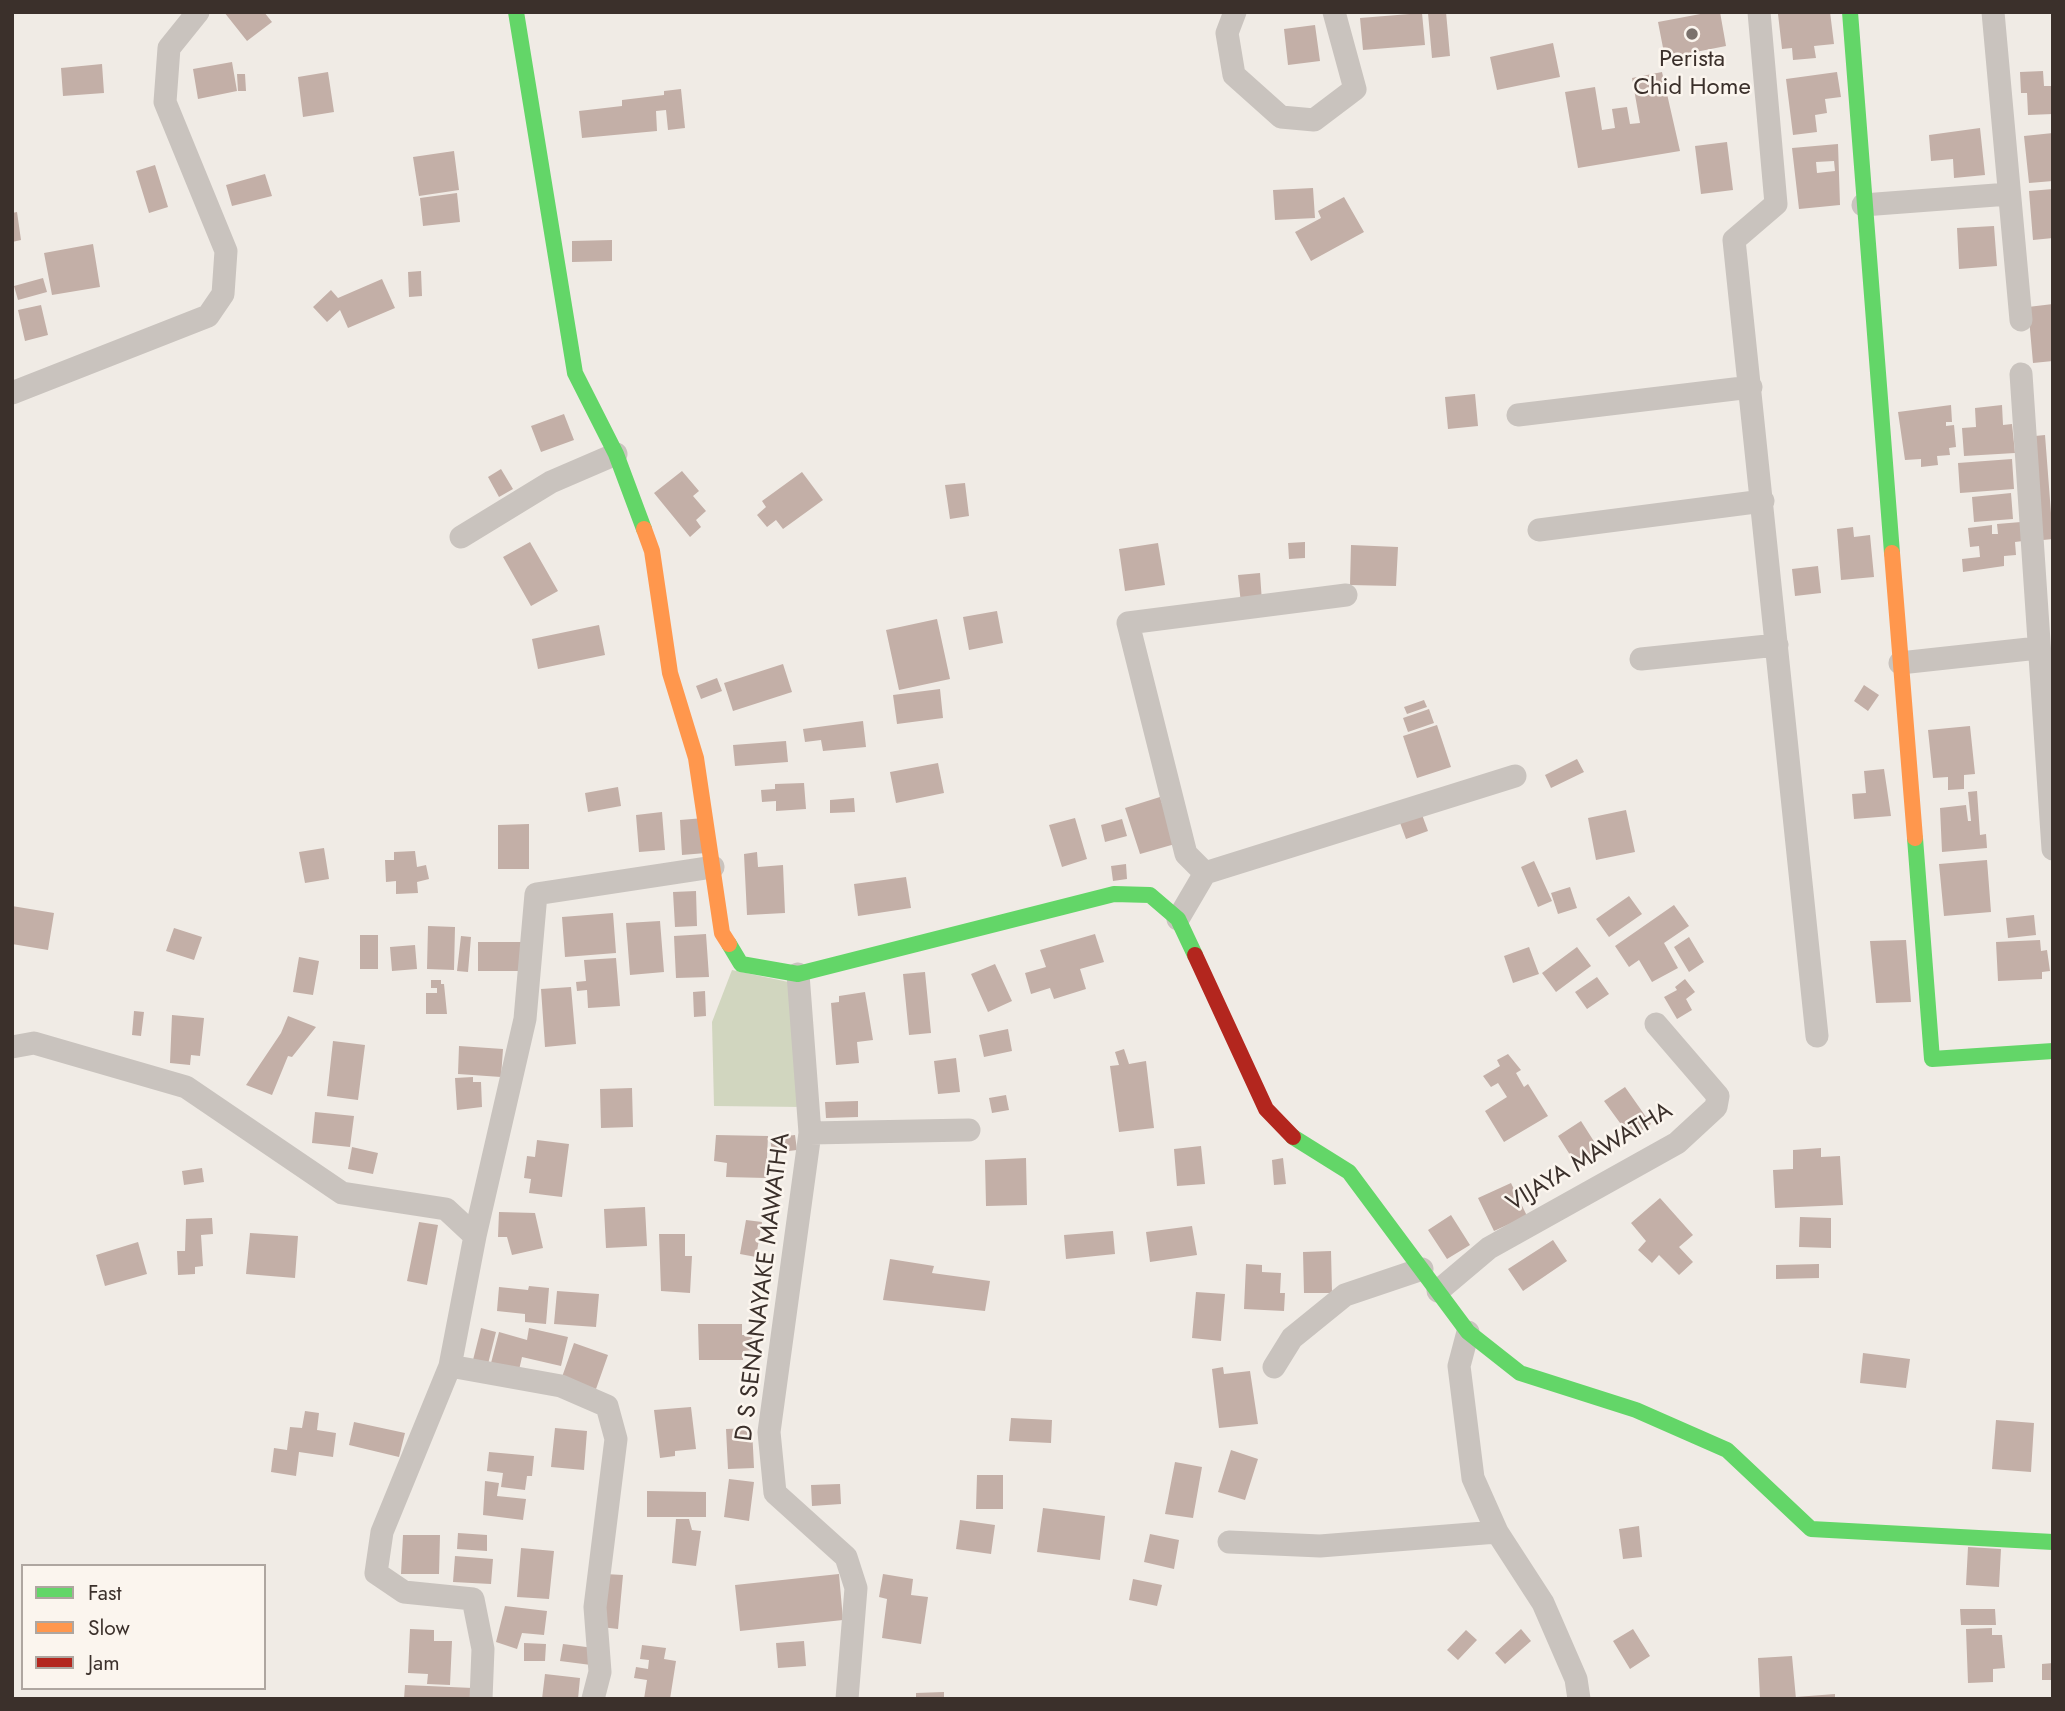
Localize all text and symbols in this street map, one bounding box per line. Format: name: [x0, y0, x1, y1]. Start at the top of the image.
marker: Perista Chid Home: [1684, 26, 1700, 42]
place label: Perista Chid Home: [1633, 46, 1751, 102]
street label: VIJAYA MAWATHA: [1502, 1097, 1678, 1219]
street label: D S SENANAYAKE MAWATHA: [731, 1131, 797, 1443]
legend: [21, 1564, 266, 1690]
text: Fast: [88, 1578, 121, 1608]
text: Slow: [88, 1613, 130, 1643]
text: Jam: [88, 1648, 120, 1678]

